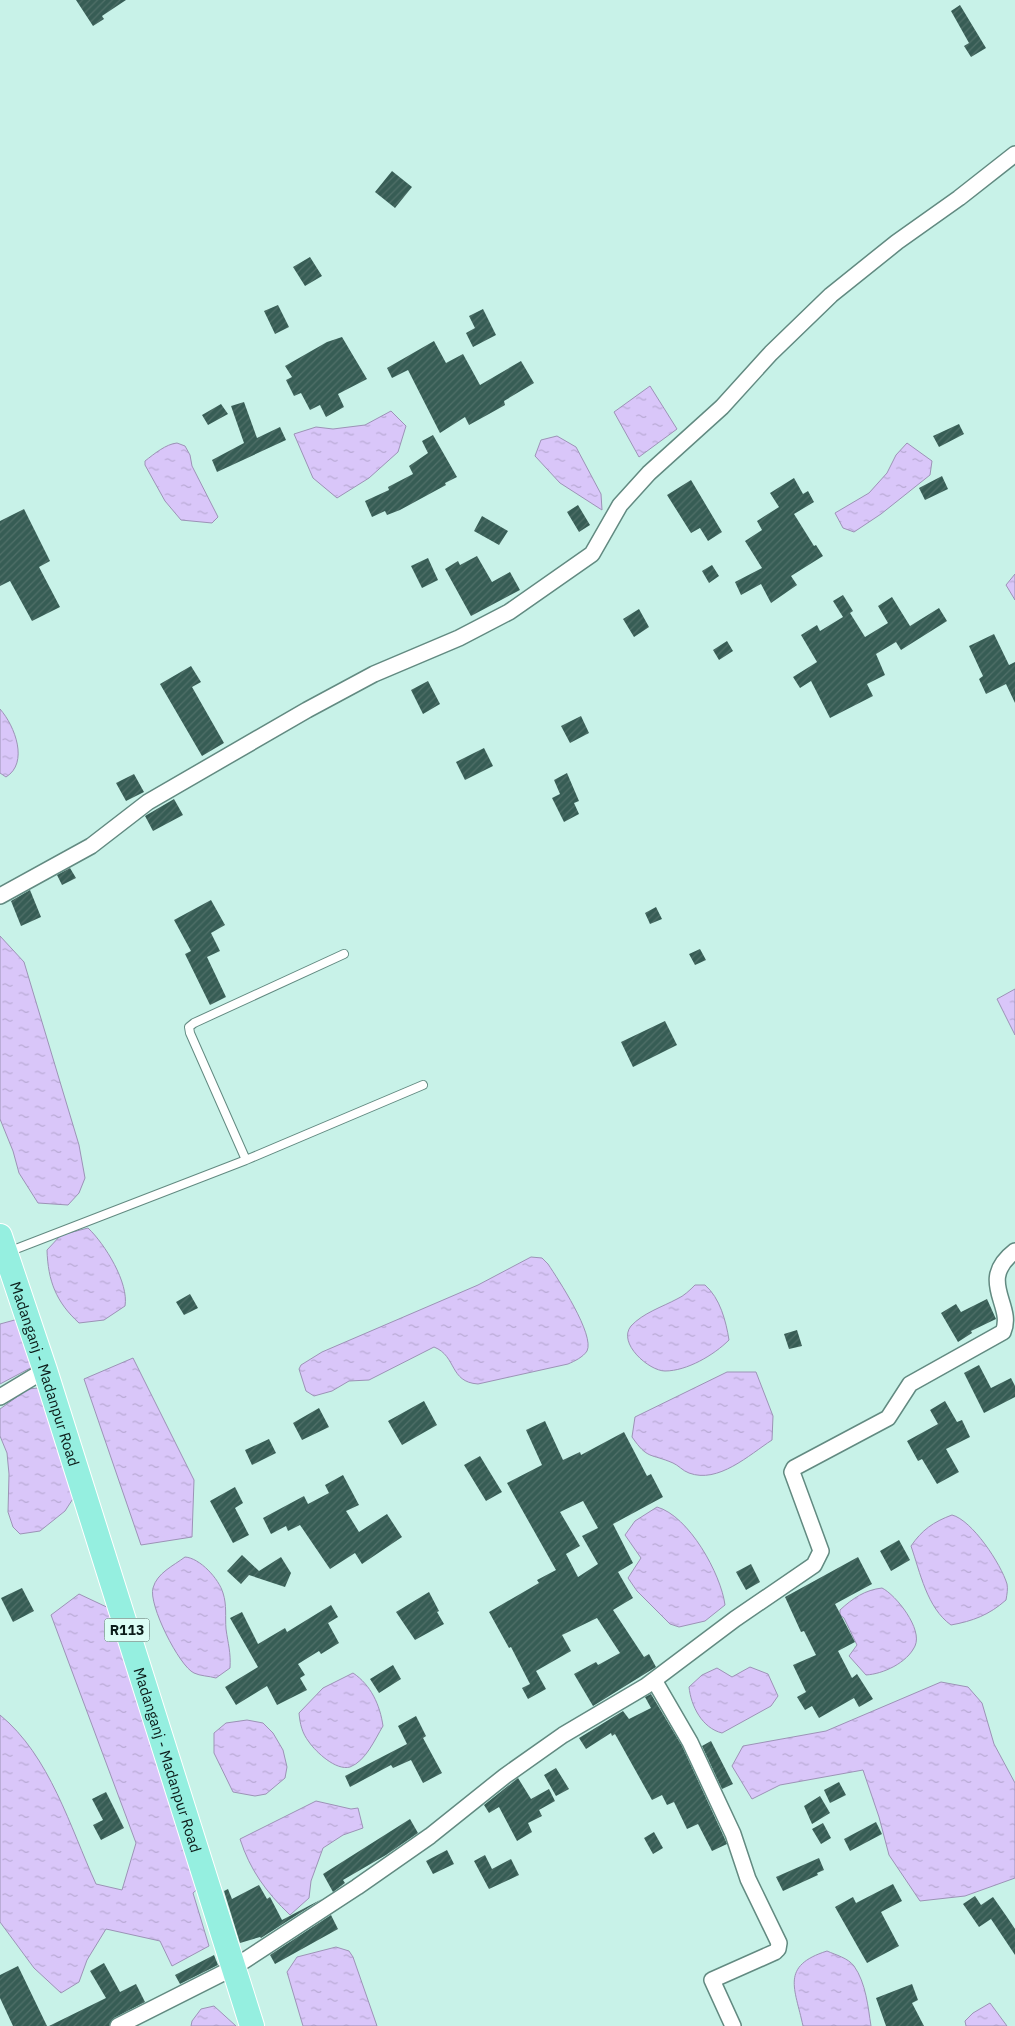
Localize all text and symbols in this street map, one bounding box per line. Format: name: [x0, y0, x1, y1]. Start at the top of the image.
street label: Madanganj - Madanpur Road: [6, 1279, 84, 1468]
road number: R113: [104, 1618, 150, 1642]
street label: Madanganj - Madanpur Road: [130, 1665, 206, 1855]

